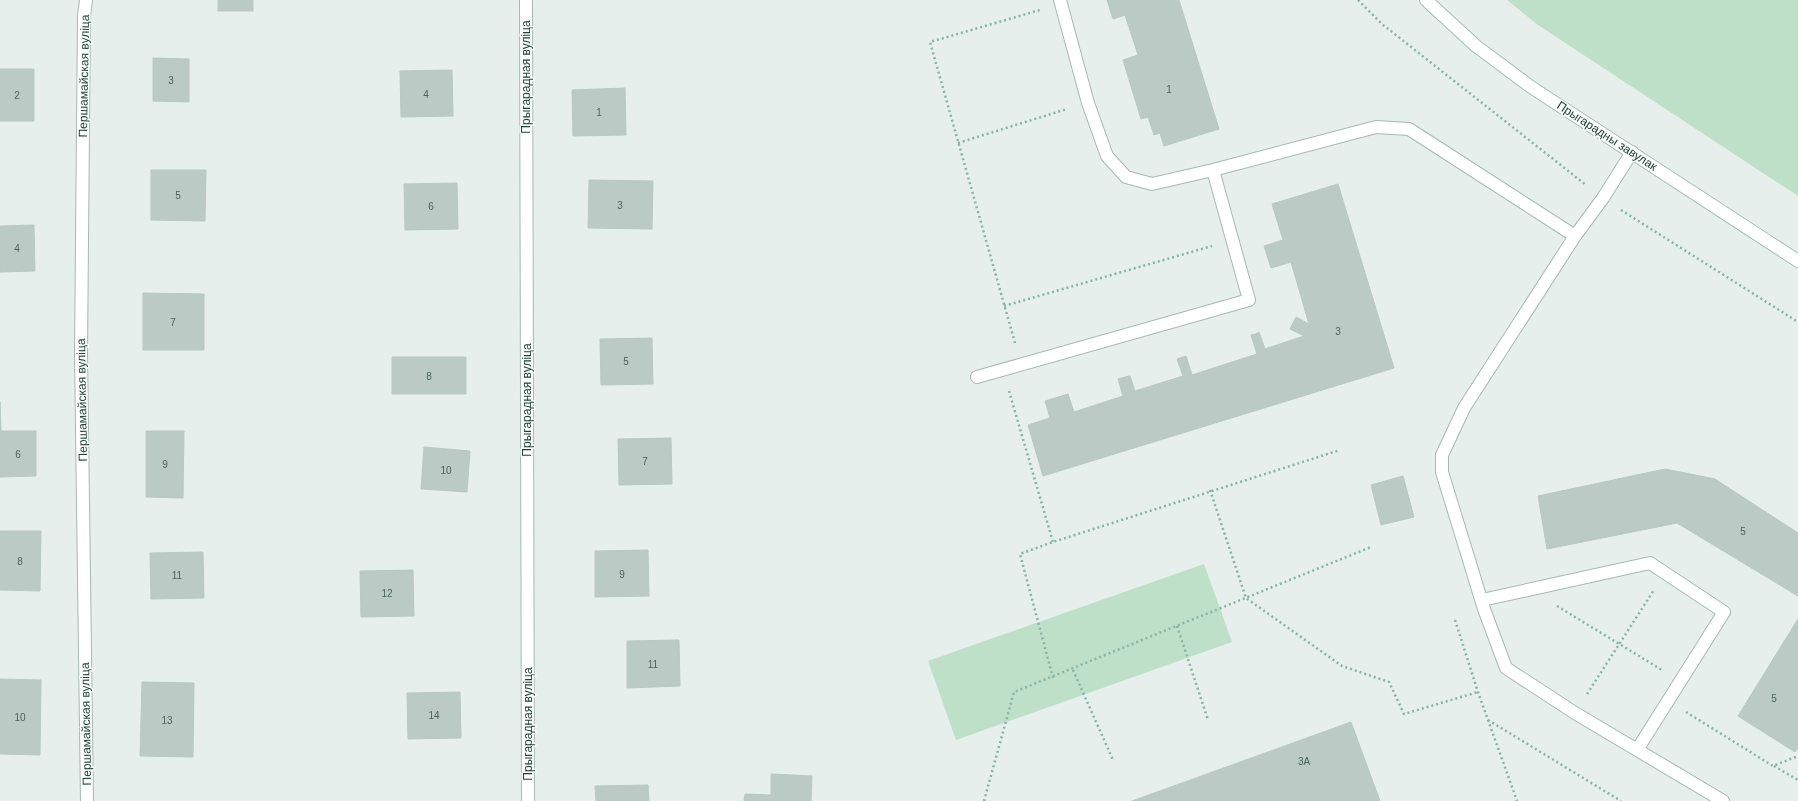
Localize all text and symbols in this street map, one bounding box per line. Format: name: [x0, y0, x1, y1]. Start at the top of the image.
street label: Першамайская вуліца: [76, 14, 92, 138]
street label: Прыгарадная вуліца: [519, 20, 533, 134]
house number: 3: [168, 75, 174, 86]
house number: 1: [1166, 84, 1172, 95]
house number: 4: [423, 89, 429, 100]
house number: 2: [14, 90, 20, 101]
street label: Прыгарадны завулак: [1554, 98, 1660, 174]
house number: 1: [596, 107, 602, 118]
house number: 5: [175, 190, 181, 201]
house number: 3: [617, 200, 623, 211]
house number: 6: [428, 201, 434, 212]
house number: 4: [14, 243, 20, 254]
house number: 7: [170, 317, 176, 328]
house number: 3: [1335, 326, 1341, 337]
street label: Першамайская вуліца: [74, 338, 90, 462]
street label: Прыгарадная вуліца: [520, 343, 534, 457]
house number: 5: [623, 356, 629, 367]
house number: 8: [426, 371, 432, 382]
house number: 6: [15, 449, 21, 460]
house number: 7: [642, 456, 648, 467]
house number: 9: [162, 459, 168, 470]
house number: 10: [440, 465, 452, 476]
house number: 5: [1740, 526, 1746, 537]
house number: 8: [17, 556, 23, 567]
house number: 9: [619, 569, 625, 580]
house number: 11: [172, 570, 183, 581]
house number: 12: [381, 588, 393, 599]
house number: 11: [648, 659, 659, 670]
street label: Першамайская вуліца: [78, 662, 94, 786]
street label: Прыгарадная вуліца: [521, 667, 535, 781]
house number: 5: [1771, 693, 1777, 704]
house number: 14: [428, 710, 440, 721]
house number: 10: [14, 712, 26, 723]
house number: 13: [161, 715, 173, 726]
house number: 3A: [1298, 756, 1310, 767]

